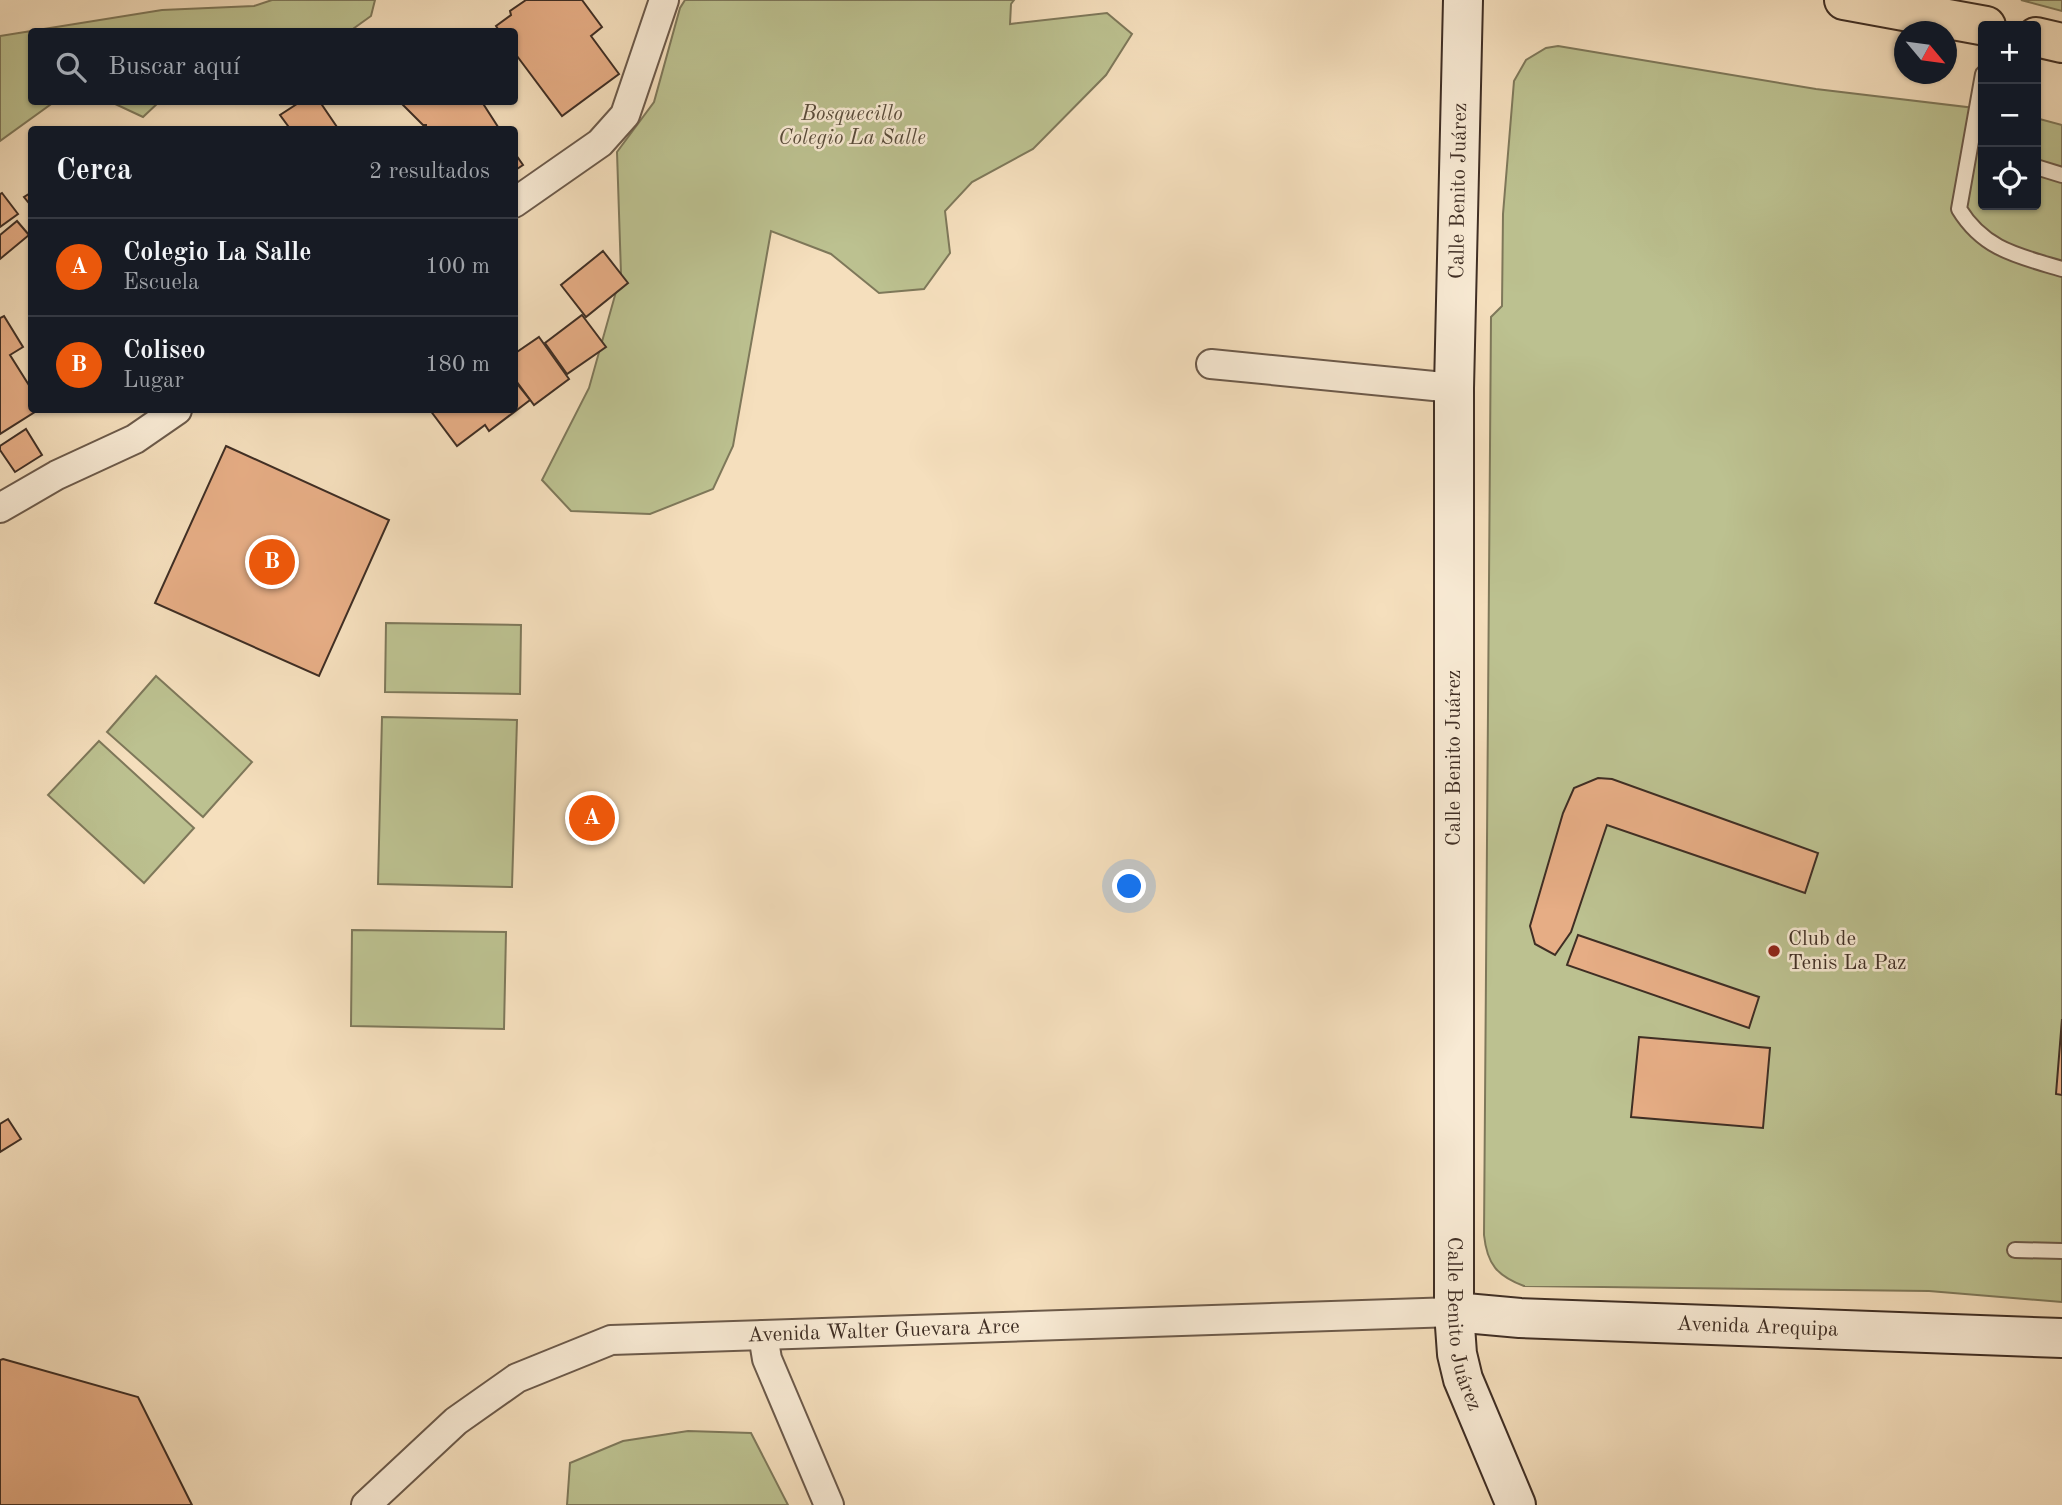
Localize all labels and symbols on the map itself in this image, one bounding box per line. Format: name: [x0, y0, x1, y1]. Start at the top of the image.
north arrow: [1894, 21, 1957, 84]
street label: Calle Benito Juárez: [1447, 103, 1471, 279]
park label: Bosquecillo Colegio La Salle: [778, 104, 926, 149]
pin: B: [249, 536, 295, 588]
street label: Calle Benito Juárez: [1444, 670, 1465, 846]
pin: A: [569, 792, 615, 844]
your location: [1112, 869, 1146, 903]
place label: Club de Tenis La Paz: [1788, 929, 1907, 974]
marker: Club de Tenis La Paz: [1766, 943, 1782, 959]
street label: Calle Benito Juárez: [1444, 1237, 1486, 1414]
street label: Avenida Arequipa: [1676, 1313, 1839, 1340]
street label: Avenida Walter Guevara Arce: [747, 1316, 1020, 1346]

